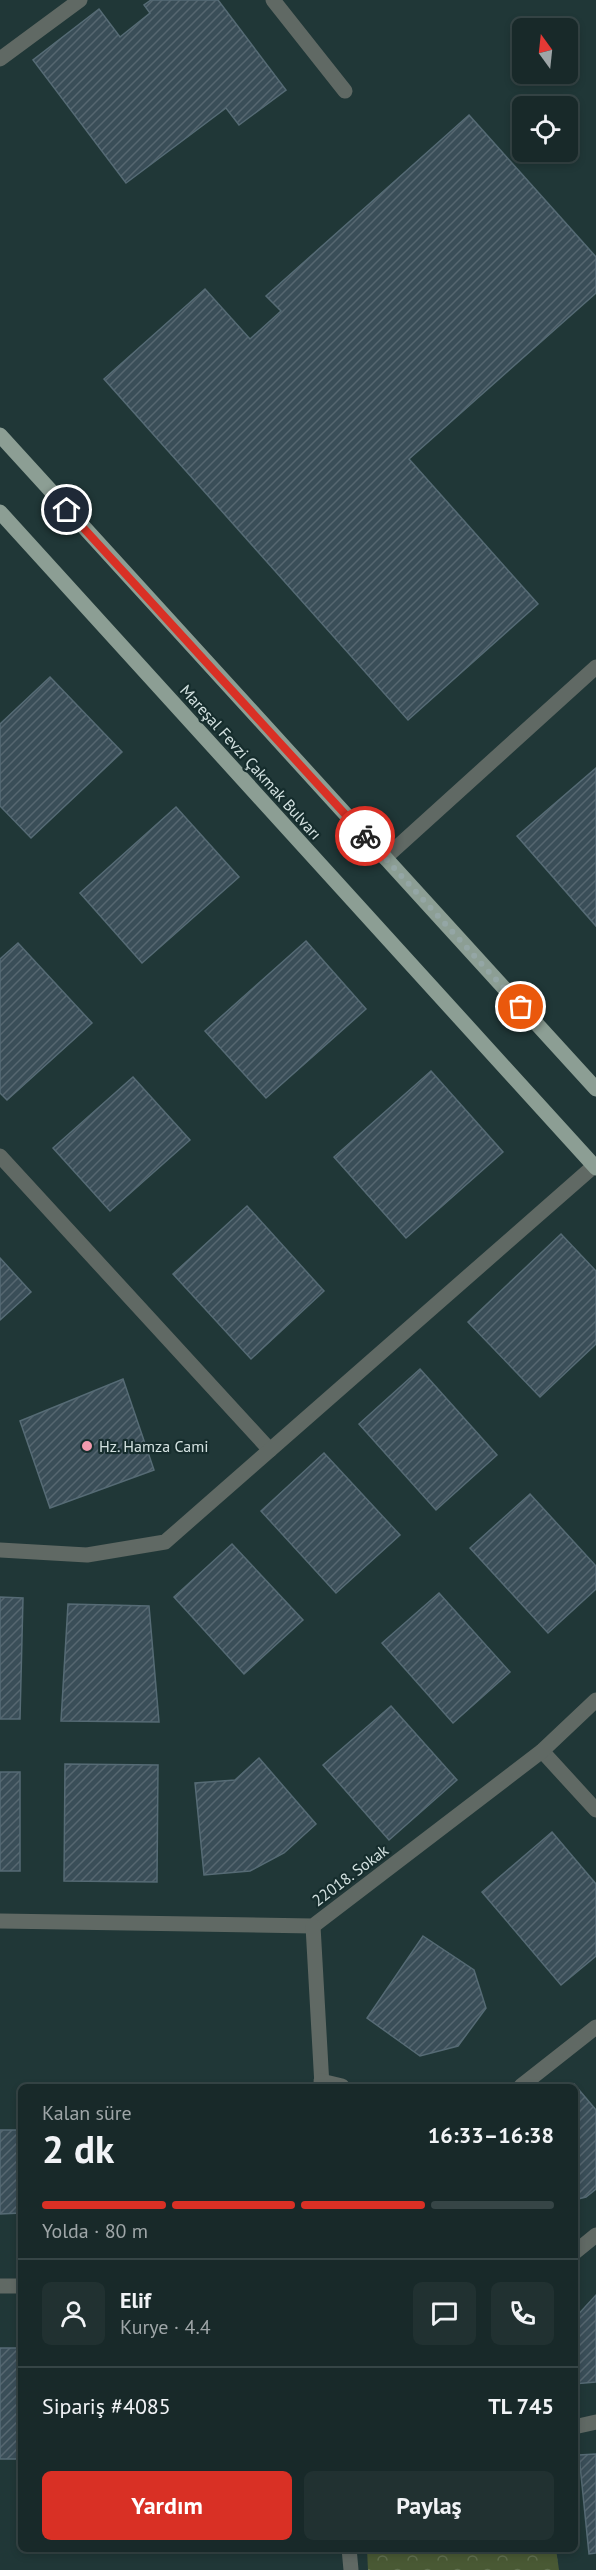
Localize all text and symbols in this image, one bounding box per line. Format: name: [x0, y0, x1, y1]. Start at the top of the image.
north arrow: [512, 18, 578, 84]
map controls: [512, 18, 578, 162]
button: locate: [512, 96, 578, 162]
pin: [41, 484, 92, 535]
icon: home: [50, 493, 83, 526]
street label: Mareşal Fevzi Çakmak Bulvarı: [176, 680, 326, 844]
courier: [335, 806, 395, 866]
icon: bike: [349, 820, 382, 853]
pin: [495, 981, 546, 1032]
icon: bag: [504, 990, 537, 1023]
place label: Hz. Hamza Cami: [99, 1436, 208, 1456]
marker: Hz. Hamza Cami: [80, 1439, 94, 1453]
street label: 22018. Sokak: [308, 1840, 392, 1910]
text: Kalan süre: [42, 2100, 132, 2126]
text: 16:33–16:38: [428, 2121, 554, 2149]
text: 2 dk: [42, 2123, 114, 2174]
text: Yolda · 80 m: [42, 2218, 148, 2244]
button: person: [42, 2282, 105, 2345]
button: chat: [413, 2282, 476, 2345]
button: phone: [491, 2282, 554, 2345]
text: Elif: [120, 2286, 151, 2314]
text: Kurye · 4.4: [120, 2314, 211, 2340]
text: Sipariş #4085: [42, 2392, 171, 2420]
text: TL 745: [488, 2392, 554, 2420]
button: Yardım: [42, 2471, 292, 2540]
button: Paylaş: [304, 2471, 554, 2540]

